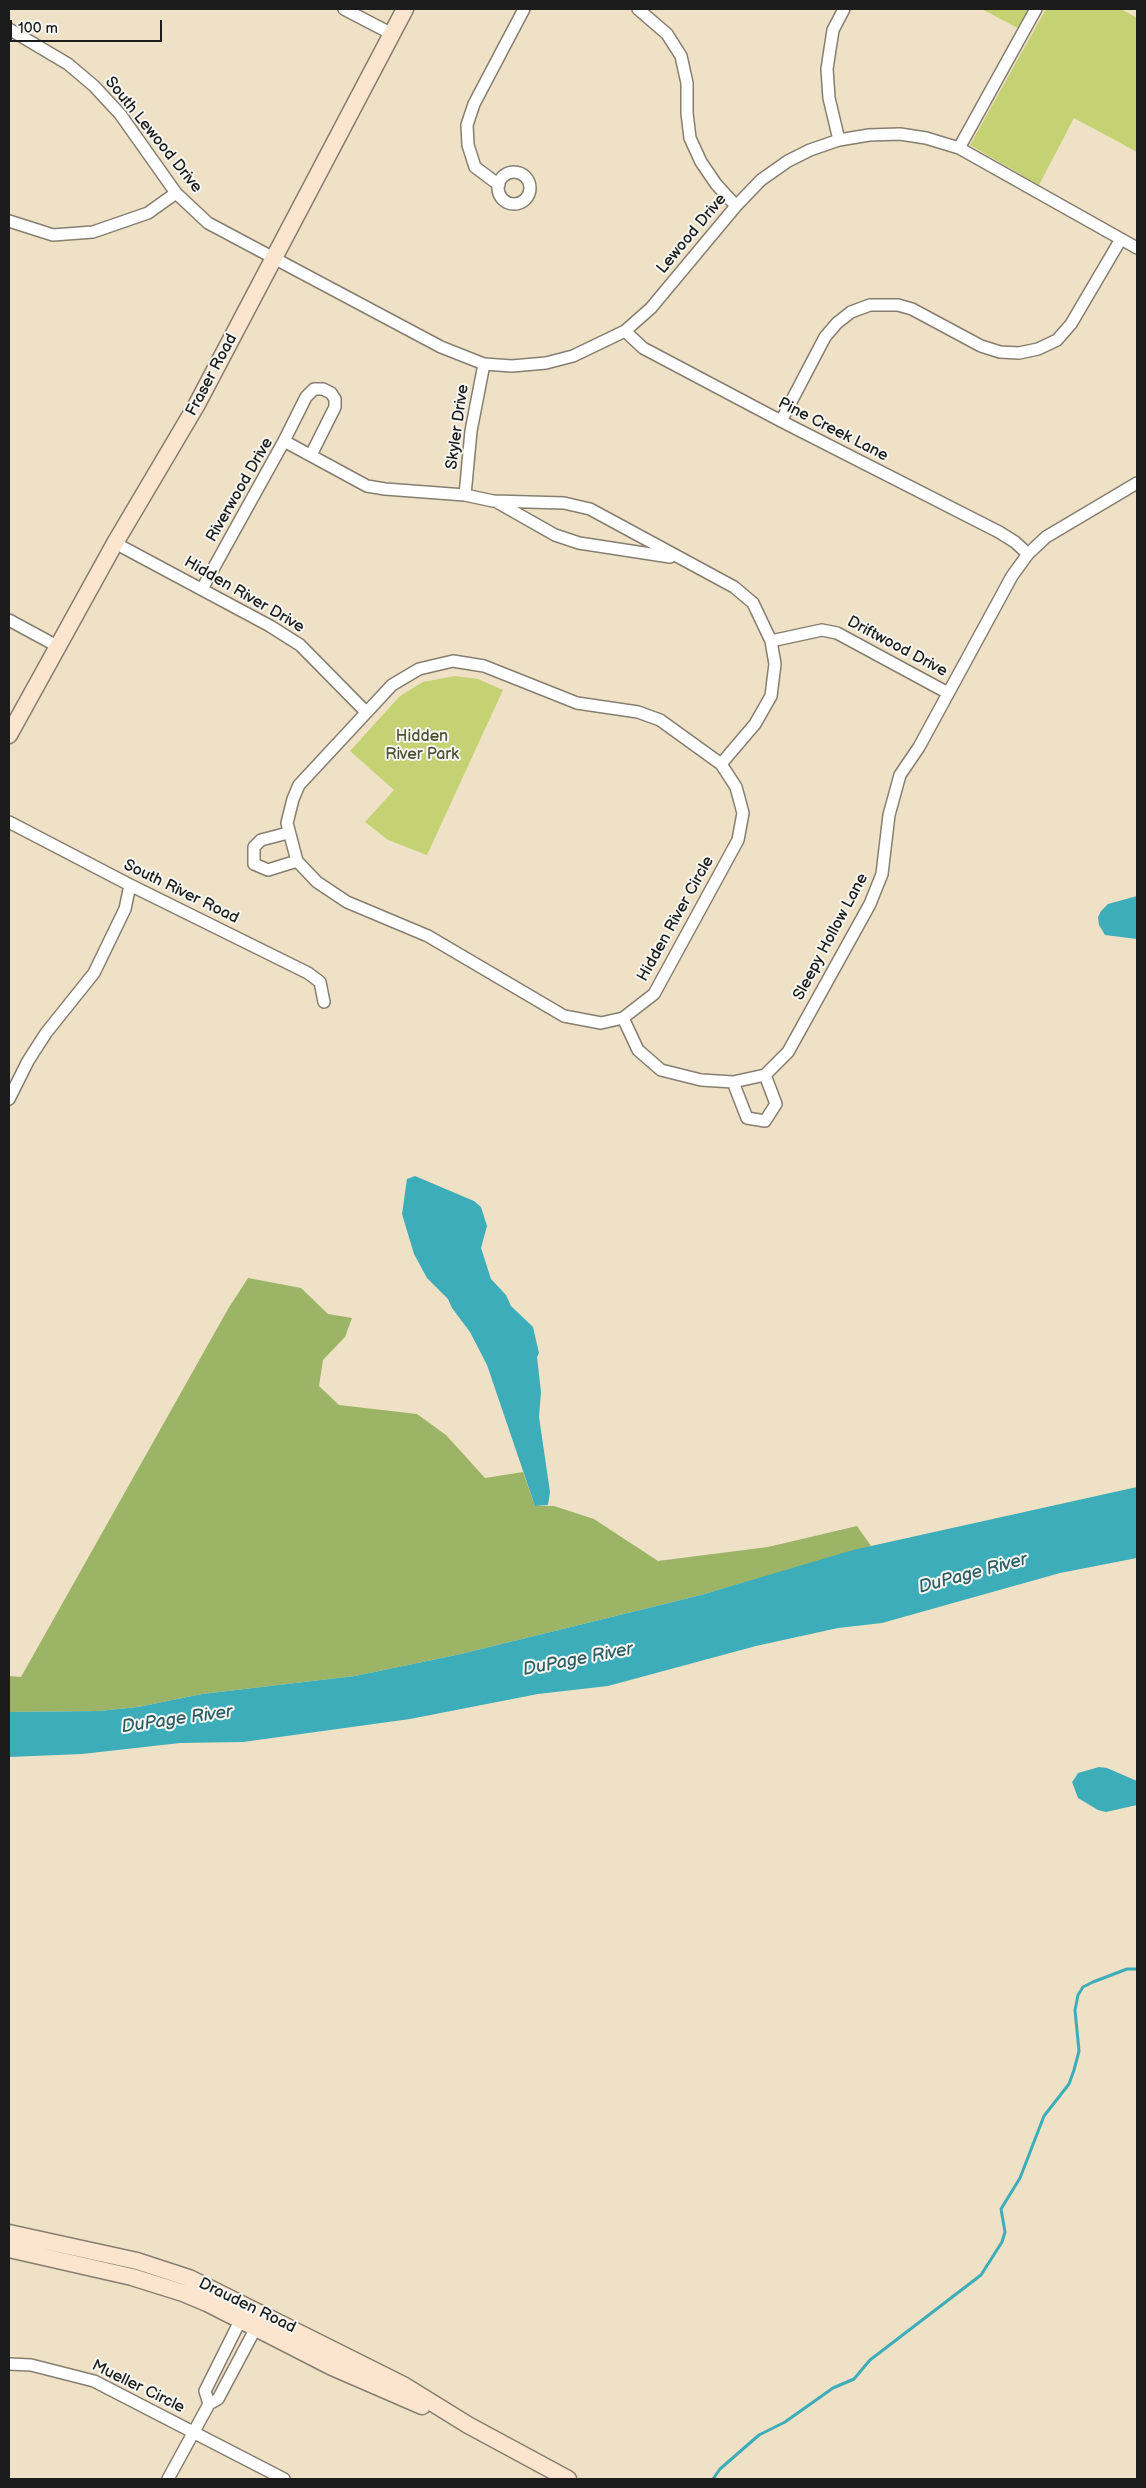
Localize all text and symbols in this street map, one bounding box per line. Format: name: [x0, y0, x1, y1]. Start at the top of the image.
scale bar: [12, 10, 165, 42]
text: 100 m: [18, 19, 58, 38]
street label: South Lewood Drive: [100, 73, 206, 197]
street label: Lewood Drive: [653, 190, 731, 278]
street label: Fraser Road: [182, 331, 242, 419]
street label: Skyler Drive: [443, 383, 473, 471]
street label: Pine Creek Lane: [775, 394, 891, 466]
street label: Riverwood Drive: [202, 434, 278, 546]
street label: Hidden River Drive: [180, 553, 308, 637]
street label: Driftwood Drive: [844, 612, 950, 682]
park label: Hidden River Park: [385, 727, 459, 765]
street label: Hidden River Circle: [634, 853, 718, 985]
street label: South River Road: [120, 856, 242, 928]
street label: Sleepy Hollow Lane: [789, 870, 873, 1004]
water label: DuPage River: [916, 1549, 1030, 1599]
water label: DuPage River: [521, 1639, 635, 1681]
water label: DuPage River: [120, 1702, 234, 1738]
street label: Drauden Road: [195, 2274, 299, 2338]
street label: Mueller Circle: [88, 2356, 188, 2418]

